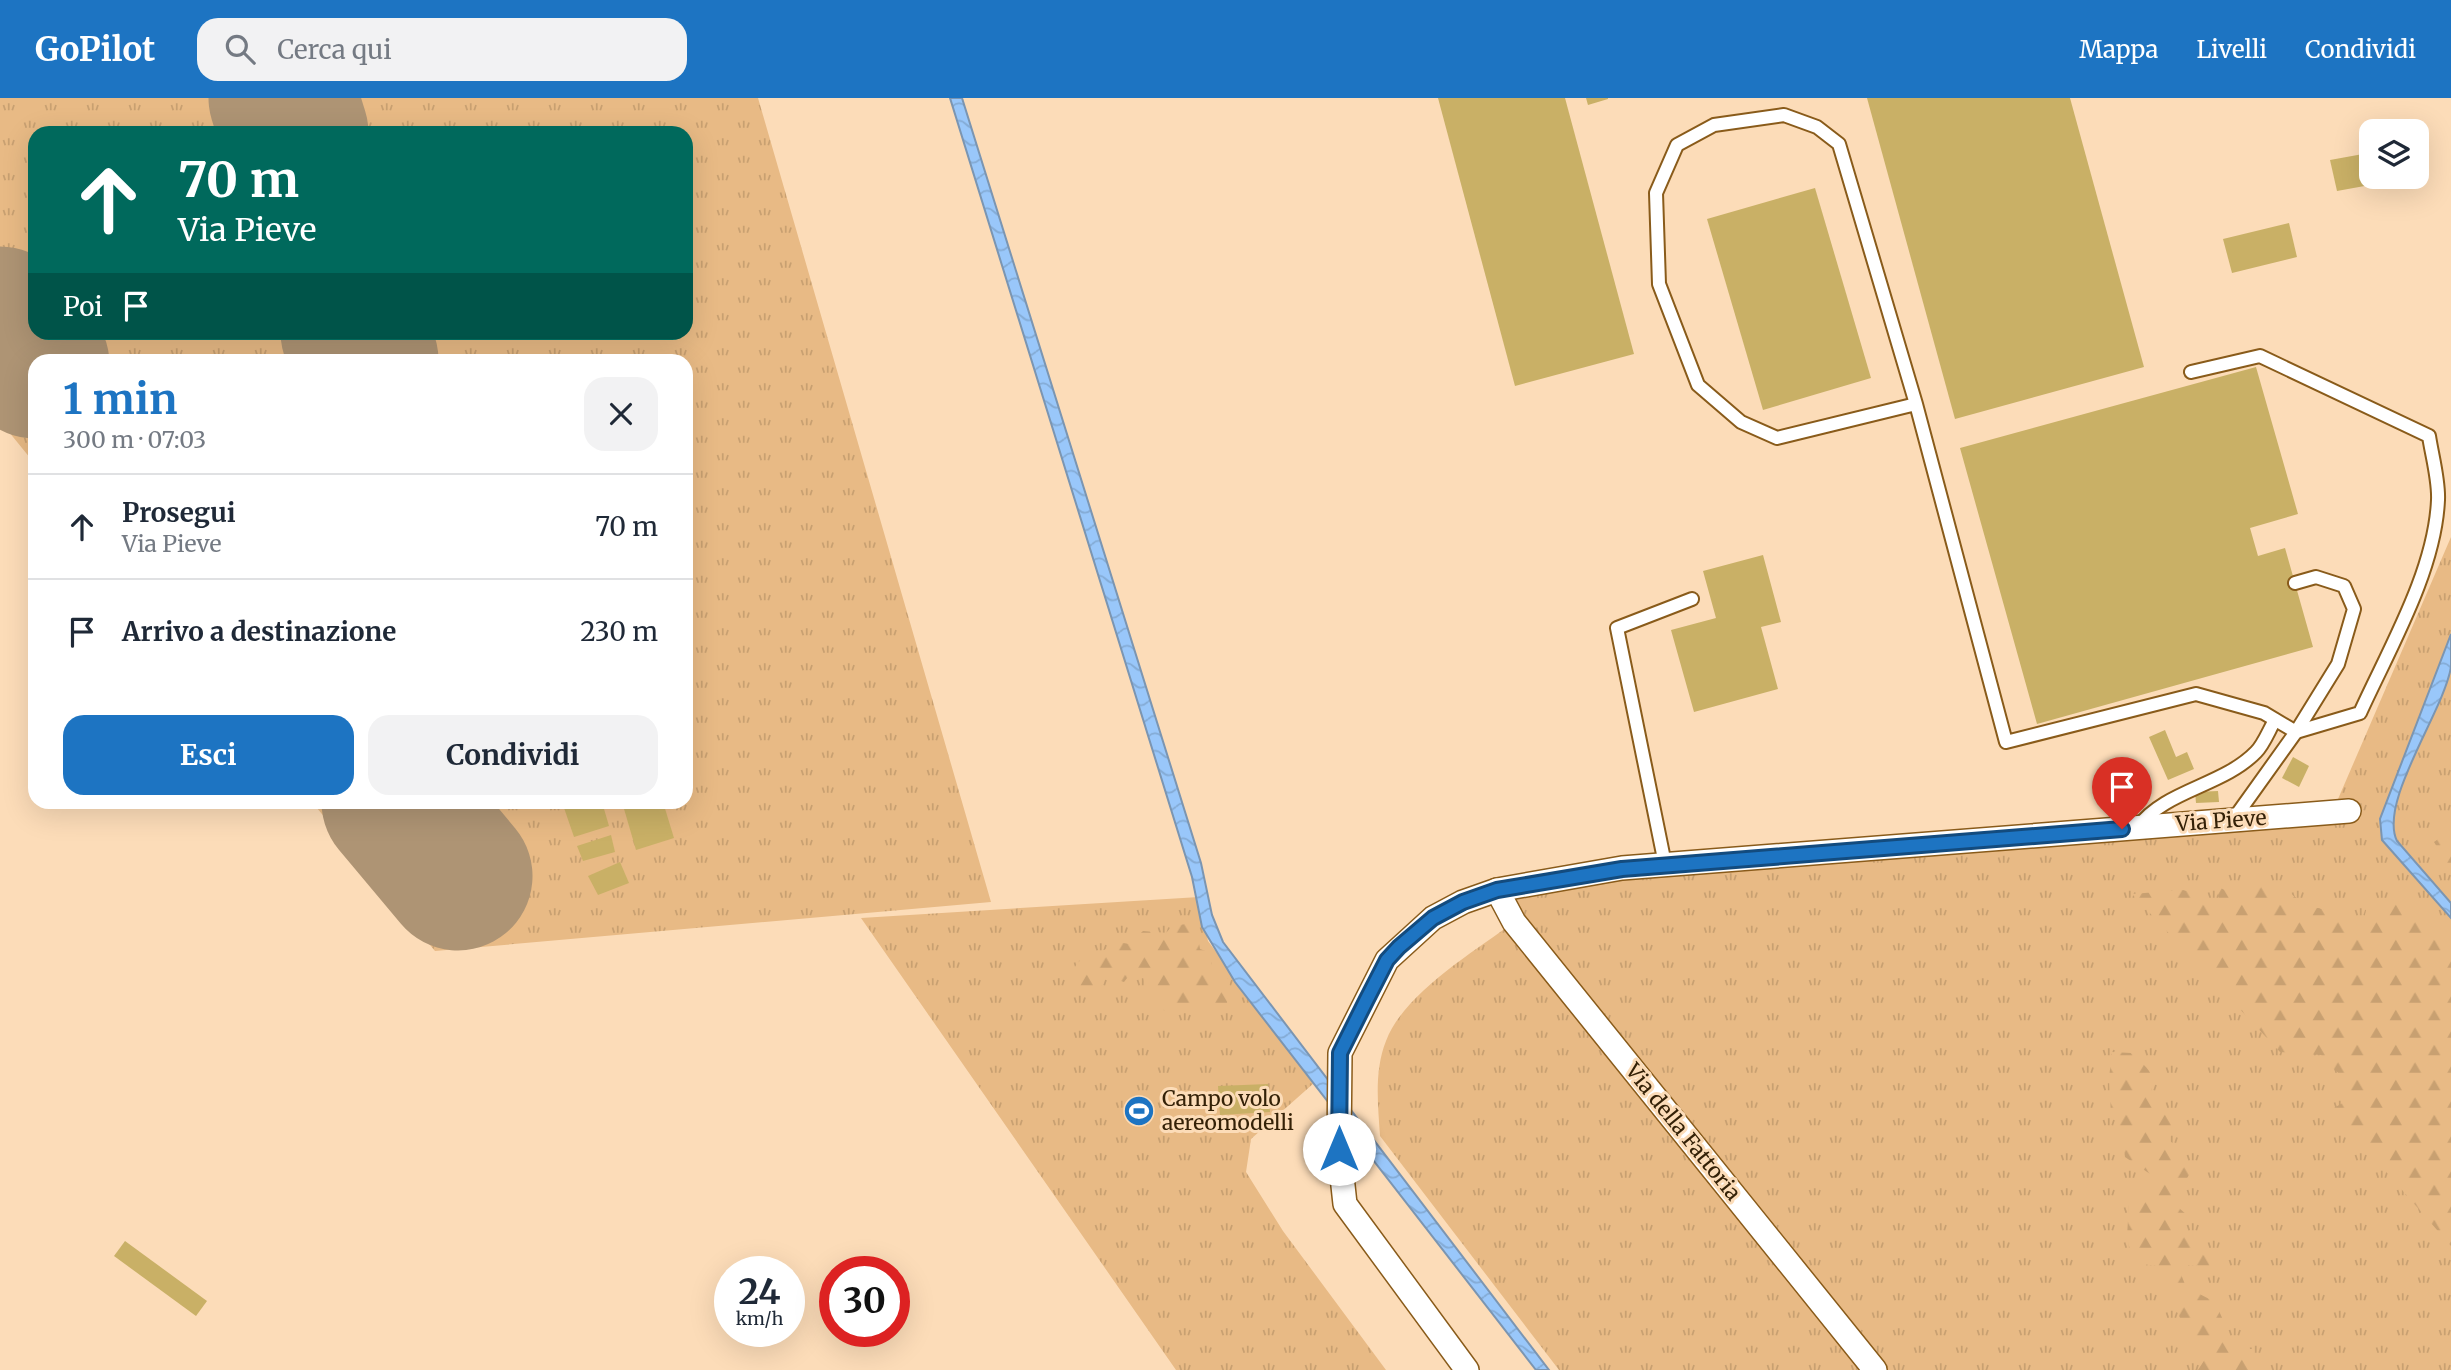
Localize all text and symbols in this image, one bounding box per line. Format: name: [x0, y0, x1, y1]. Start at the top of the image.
search box: [197, 18, 687, 81]
text: GoPilot: [35, 29, 155, 70]
icon: search: [221, 30, 259, 68]
text: Cerca qui: [277, 33, 392, 66]
text: Mappa: [2079, 34, 2158, 65]
text: Livelli: [2196, 34, 2267, 65]
text: Condividi: [2305, 34, 2416, 65]
map controls: [2359, 119, 2429, 189]
button: layers: [2359, 119, 2429, 189]
text: 70 m: [178, 149, 299, 210]
icon: ahead: [63, 154, 154, 245]
text: Via Pieve: [178, 210, 317, 250]
icon: arrive: [117, 287, 155, 325]
text: Poi: [63, 290, 103, 323]
text: 1 min: [63, 373, 177, 425]
button: close: [584, 377, 658, 451]
text: 300 m · 07:03: [63, 425, 206, 454]
text: Prosegui: [122, 496, 236, 529]
icon: ahead: [63, 508, 101, 546]
text: 70 m: [595, 510, 658, 543]
text: Via Pieve: [122, 529, 222, 558]
icon: arrive: [63, 613, 101, 651]
text: Arrivo a destinazione: [122, 615, 396, 648]
text: 230 m: [580, 615, 658, 648]
button: Esci: [63, 715, 354, 795]
button: Condividi: [368, 715, 658, 795]
pin: [2092, 757, 2152, 829]
icon: arrive: [2103, 768, 2141, 806]
street label: Via Pieve: [2174, 804, 2267, 837]
street label: Via della Fattoria: [1619, 1057, 1747, 1206]
place label: Campo volo aereomodelli: [1162, 1085, 1294, 1136]
sports icon: Campo volo aereomodelli: [1122, 1094, 1156, 1128]
position arrow: [1302, 1112, 1376, 1186]
speed limit sign: 30: [819, 1256, 910, 1347]
text: 24: [738, 1270, 781, 1314]
text: km/h: [736, 1307, 783, 1330]

